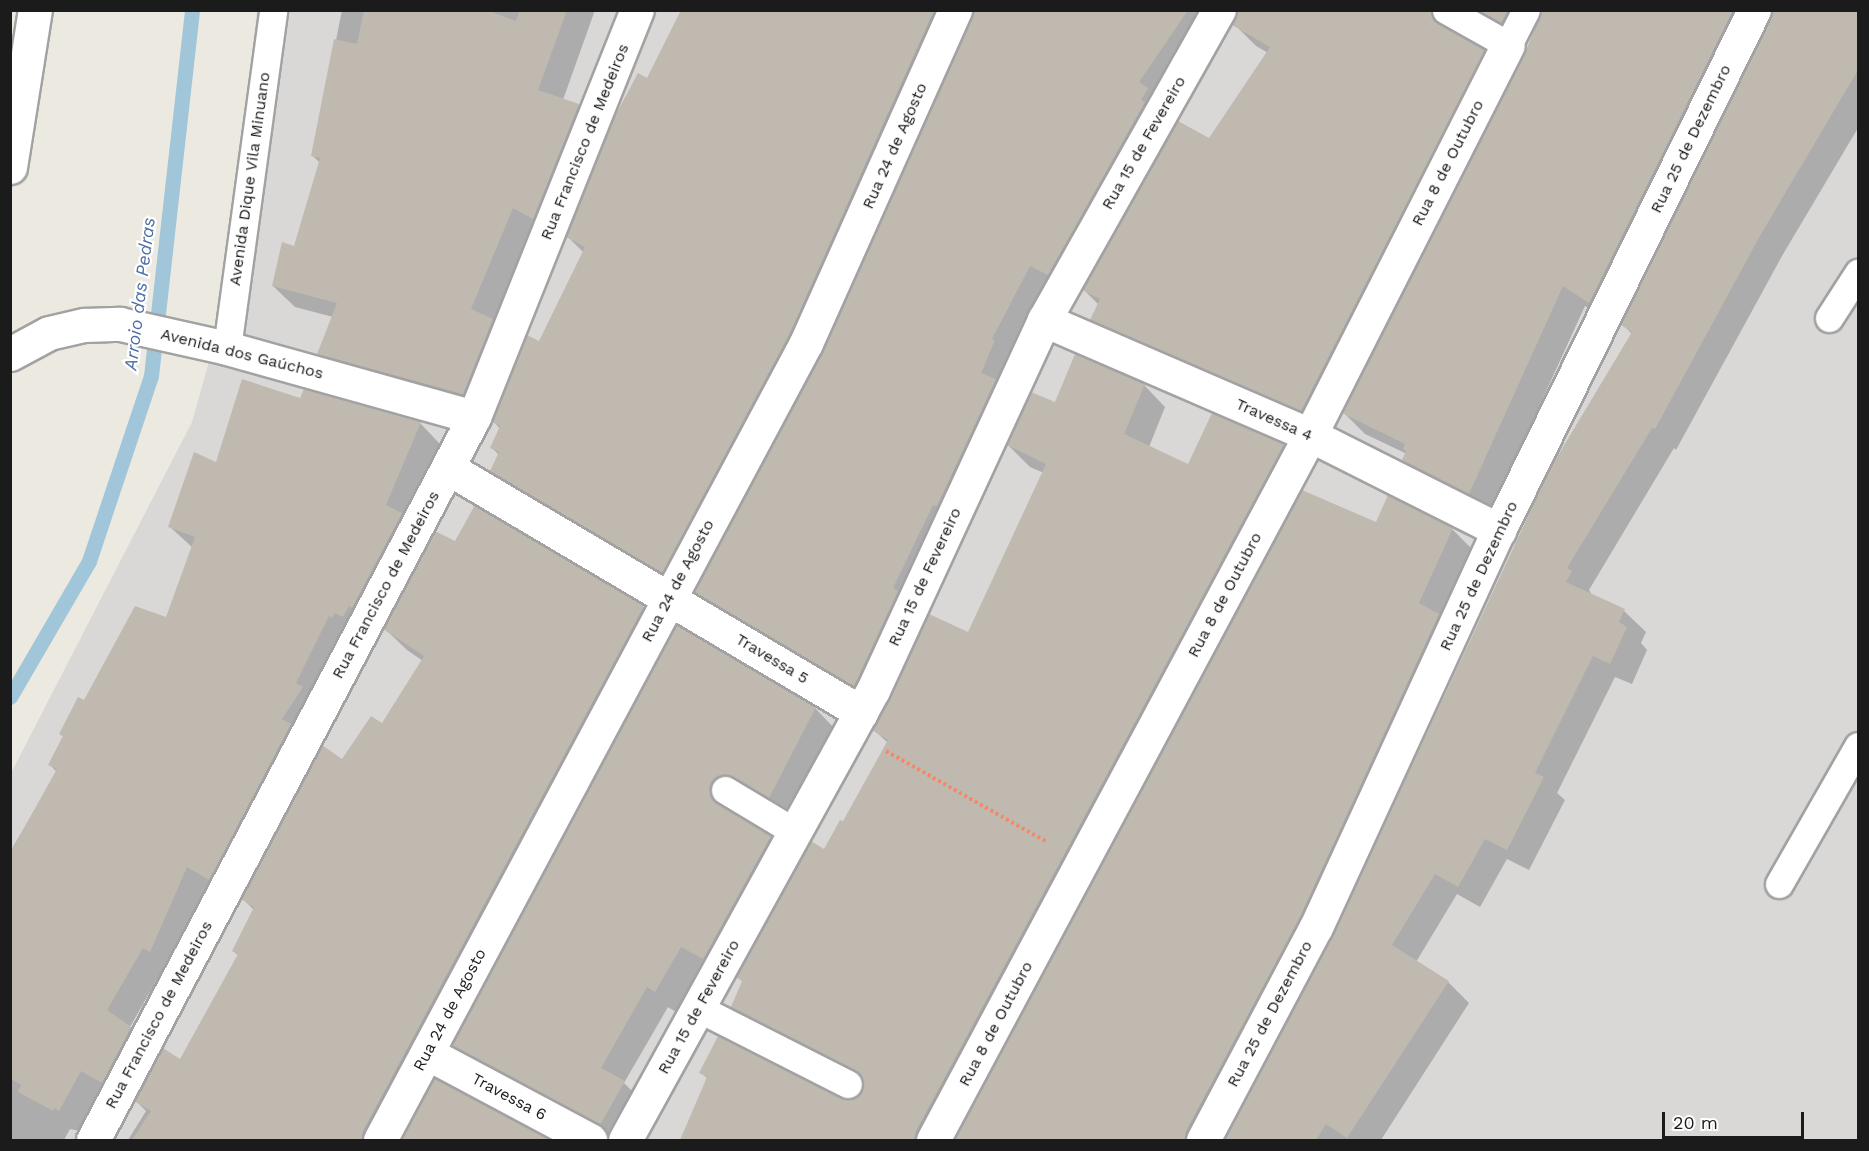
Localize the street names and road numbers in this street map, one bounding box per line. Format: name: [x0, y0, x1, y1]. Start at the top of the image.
street label: Rua Francisco de Medeiros: [537, 41, 633, 243]
street label: Rua 25 de Dezembro: [1647, 61, 1735, 217]
street label: Avenida Dique Vila Minuano: [225, 70, 275, 288]
street label: Rua 15 de Fevereiro: [1098, 73, 1190, 213]
street label: Rua 24 de Agosto: [858, 79, 932, 213]
street label: Rua 8 de Outubro: [1408, 97, 1488, 229]
street label: Avenida dos Gaúchos: [159, 324, 325, 384]
street label: Travessa 4: [1232, 394, 1316, 446]
street label: Rua Francisco de Medeiros: [328, 488, 444, 682]
street label: Rua 25 de Dezembro: [1436, 498, 1522, 654]
street label: Rua 15 de Fevereiro: [884, 504, 966, 650]
street label: Rua 24 de Agosto: [637, 516, 719, 646]
street label: Rua 8 de Outubro: [1184, 529, 1266, 661]
street label: Travessa 5: [732, 630, 812, 688]
street label: Rua Francisco de Medeiros: [101, 918, 217, 1112]
street label: Rua 15 de Fevereiro: [654, 936, 744, 1078]
street label: Rua 25 de Dezembro: [1223, 937, 1317, 1091]
street label: Rua 24 de Agosto: [409, 945, 491, 1075]
street label: Rua 8 de Outubro: [955, 958, 1037, 1090]
street label: Travessa 6: [468, 1069, 550, 1125]

